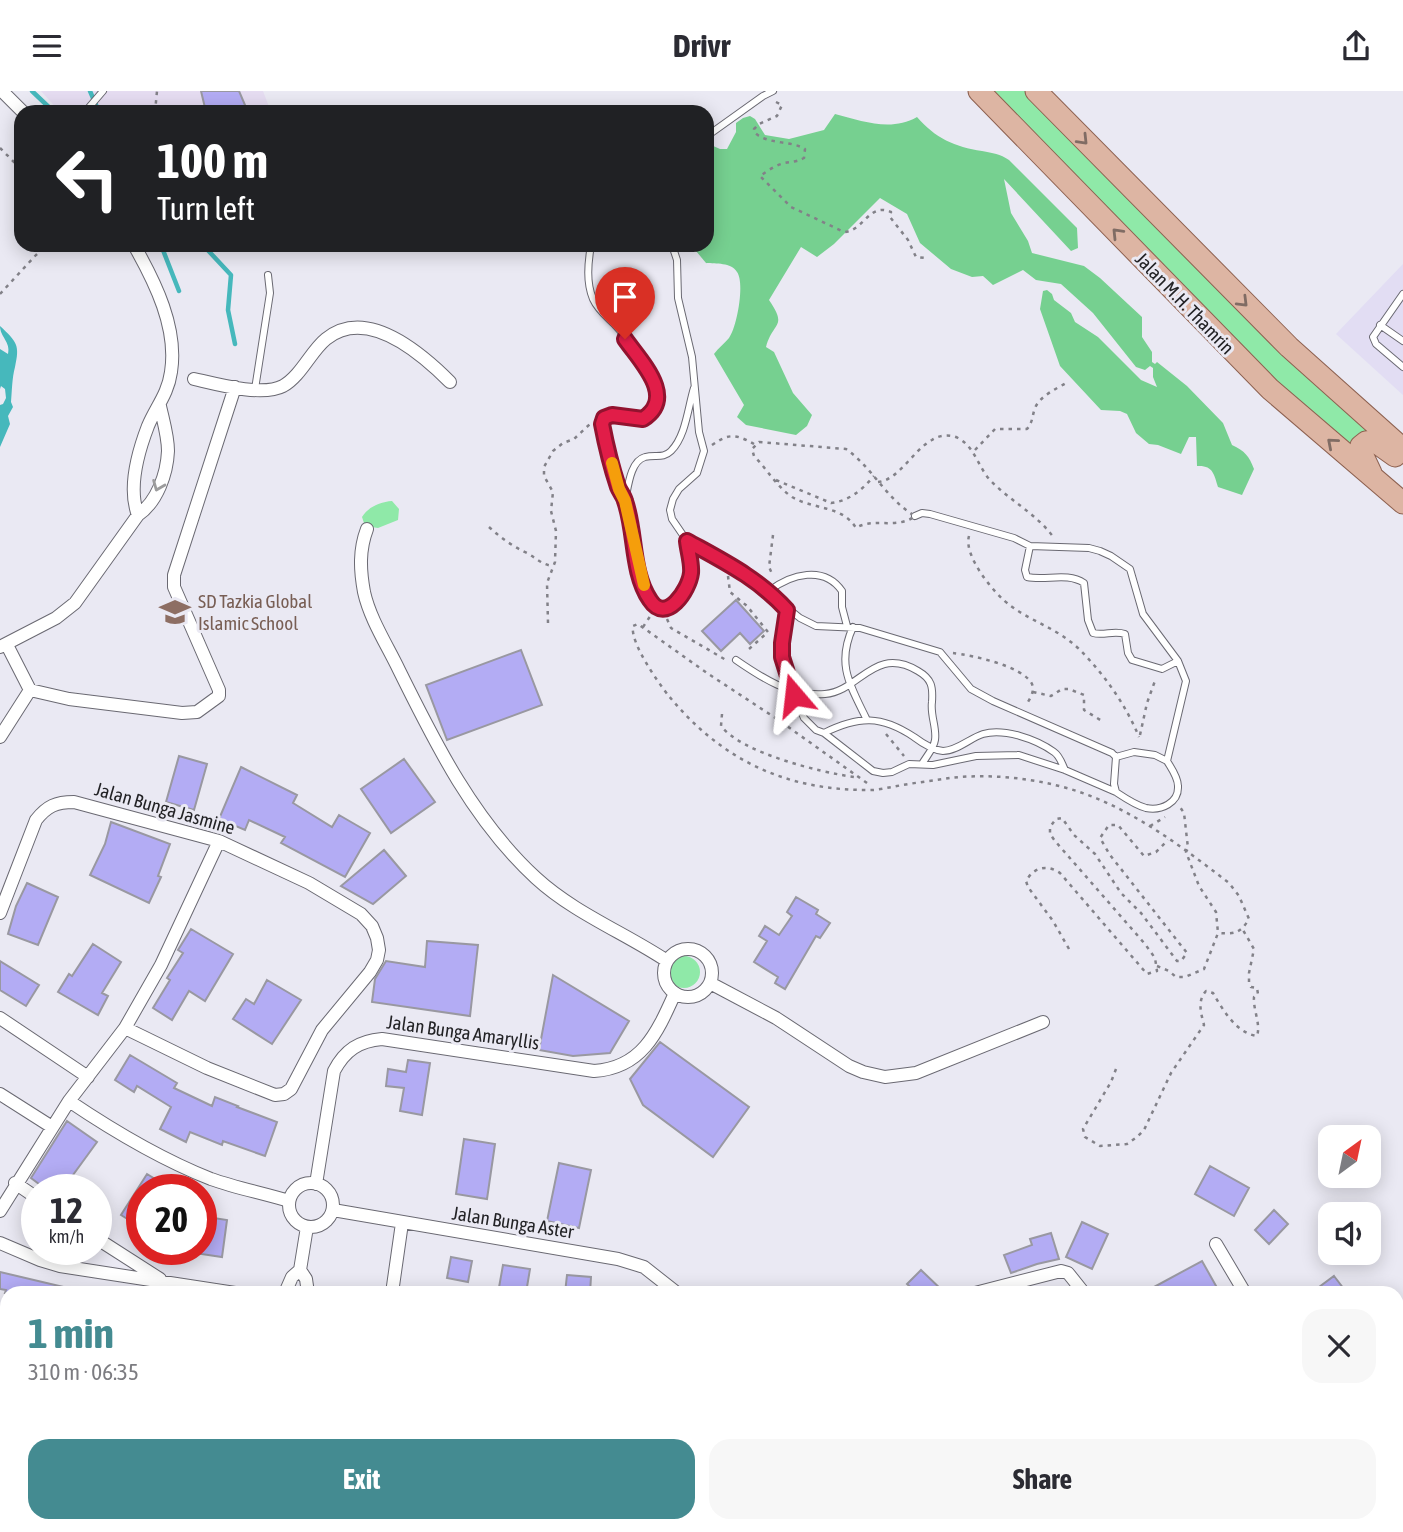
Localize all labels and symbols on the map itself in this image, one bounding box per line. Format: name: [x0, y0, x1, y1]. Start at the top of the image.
one-way arrow: [1075, 132, 1088, 145]
one-way arrow: [1112, 228, 1125, 241]
street label: Jalan M.H. Thamrin: [1131, 248, 1239, 358]
pin: [595, 267, 655, 339]
one-way arrow: [1235, 294, 1247, 306]
one-way arrow: [1328, 439, 1341, 451]
one-way arrow: [153, 479, 167, 491]
place label: SD Tazkia Global Islamic School: [198, 590, 312, 634]
school or university icon: SD Tazkia Global Islamic School: [158, 595, 192, 629]
position arrow: [757, 658, 831, 732]
street label: Jalan Bunga Jasmine: [92, 777, 238, 839]
street label: Jalan Bunga Amaryllis: [385, 1010, 541, 1054]
north arrow: [1318, 1125, 1381, 1188]
speed limit sign: 20: [126, 1174, 217, 1265]
street label: Jalan Bunga Aster: [451, 1202, 576, 1243]

